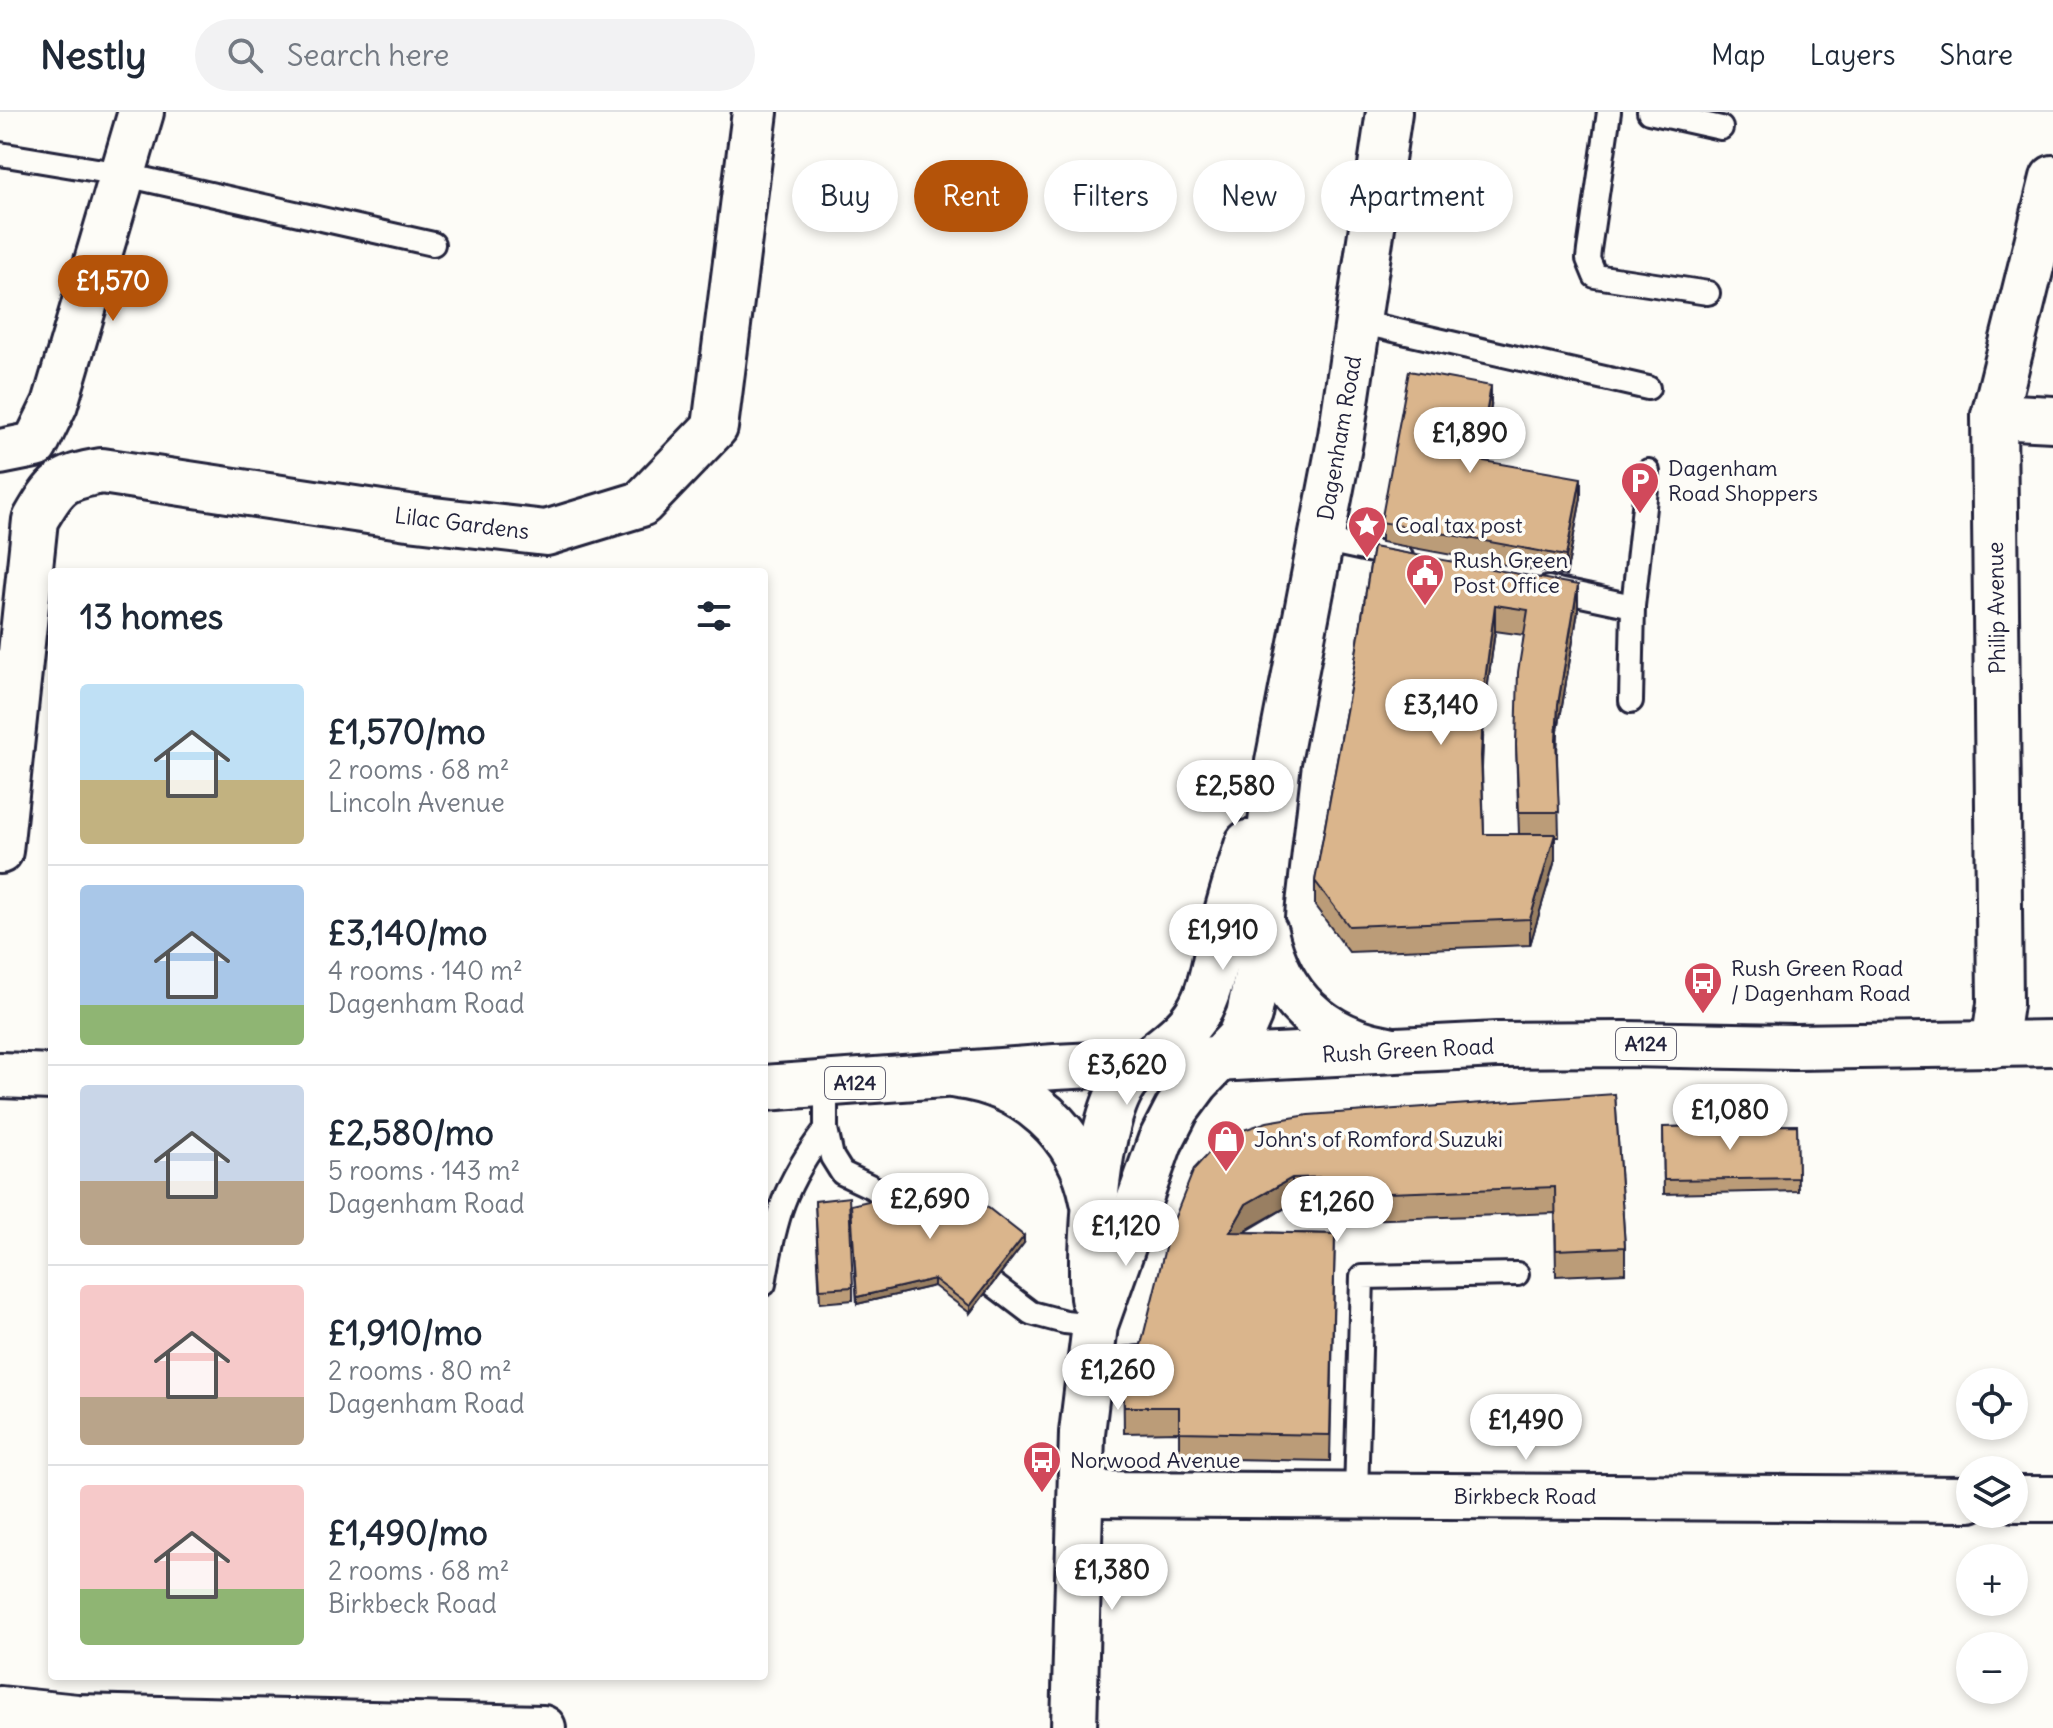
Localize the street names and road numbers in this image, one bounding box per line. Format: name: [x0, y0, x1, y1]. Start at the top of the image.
street label: Dagenham Road: [1311, 354, 1367, 522]
street label: Lilac Gardens: [393, 501, 531, 545]
street label: Philip Avenue: [1981, 542, 2011, 674]
road number: A124: [1616, 1028, 1676, 1060]
street label: Rush Green Road: [1321, 1032, 1495, 1068]
road number: A124: [825, 1067, 885, 1099]
street label: Birkbeck Road: [1454, 1482, 1596, 1510]

